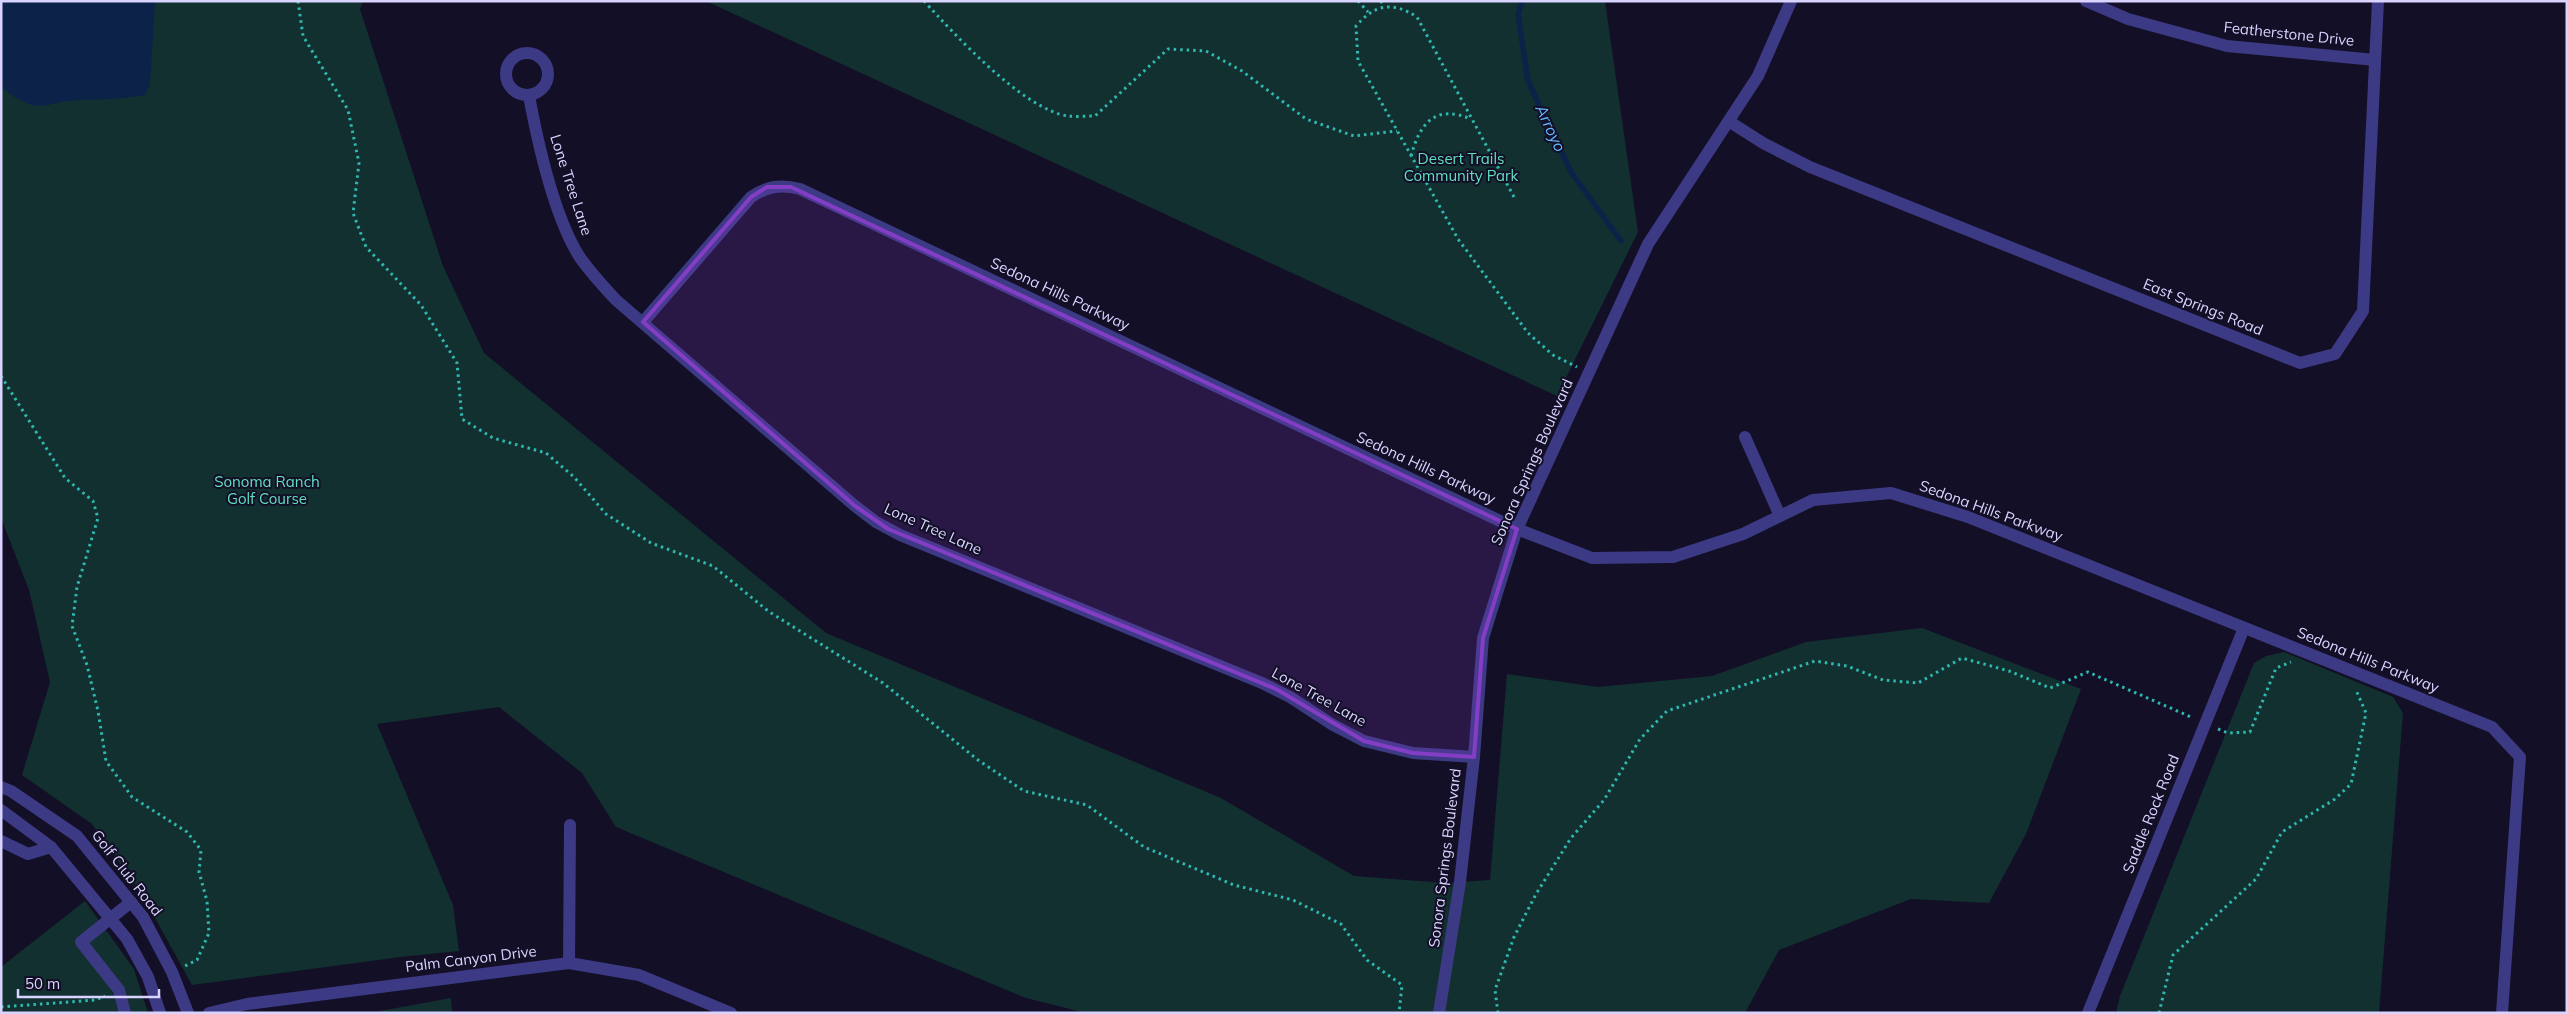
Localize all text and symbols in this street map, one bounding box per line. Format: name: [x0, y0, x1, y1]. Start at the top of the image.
street label: Featherstone Drive: [2223, 17, 2355, 50]
water label: Arroyo: [1531, 100, 1571, 155]
street label: Lone Tree Lane: [546, 132, 597, 238]
park label: Desert Trails Community Park: [1404, 149, 1518, 185]
street label: Sedona Hills Parkway: [988, 253, 1133, 334]
street label: East Springs Road: [2140, 274, 2266, 339]
street label: Sonora Springs Boulevard: [1486, 376, 1577, 548]
street label: Sedona Hills Parkway: [1354, 427, 1499, 508]
park label: Sonoma Ranch Golf Course: [214, 472, 320, 508]
street label: Sedona Hills Parkway: [1917, 476, 2066, 545]
street label: Lone Tree Lane: [881, 498, 985, 559]
street label: Sedona Hills Parkway: [2294, 622, 2442, 697]
street label: Lone Tree Lane: [1269, 663, 1370, 730]
street label: Saddle Rock Road: [2118, 752, 2183, 876]
street label: Sonora Springs Boulevard: [1424, 767, 1465, 949]
street label: Golf Club Road: [88, 826, 167, 920]
street label: Palm Canyon Drive: [404, 941, 538, 976]
scale bar: [18, 966, 159, 998]
text: 50 m: [25, 974, 60, 993]

